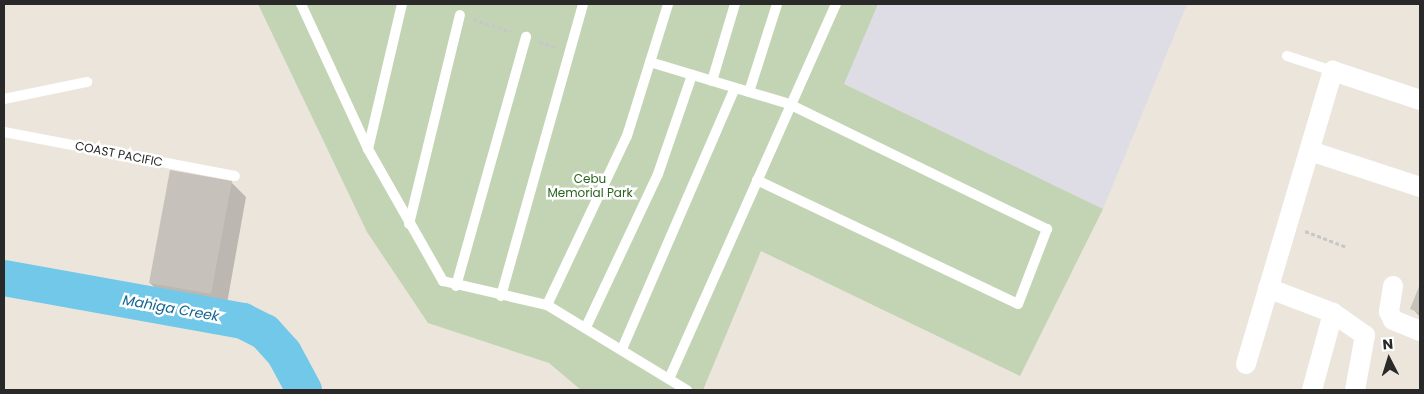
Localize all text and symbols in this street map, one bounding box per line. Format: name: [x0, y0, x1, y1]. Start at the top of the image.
street label: COAST PACIFIC: [74, 138, 164, 170]
park label: Cebu Memorial Park: [547, 172, 633, 200]
water label: Mahiga Creek: [121, 291, 221, 325]
north arrow: [1364, 334, 1414, 384]
text: N: [1382, 334, 1394, 354]

